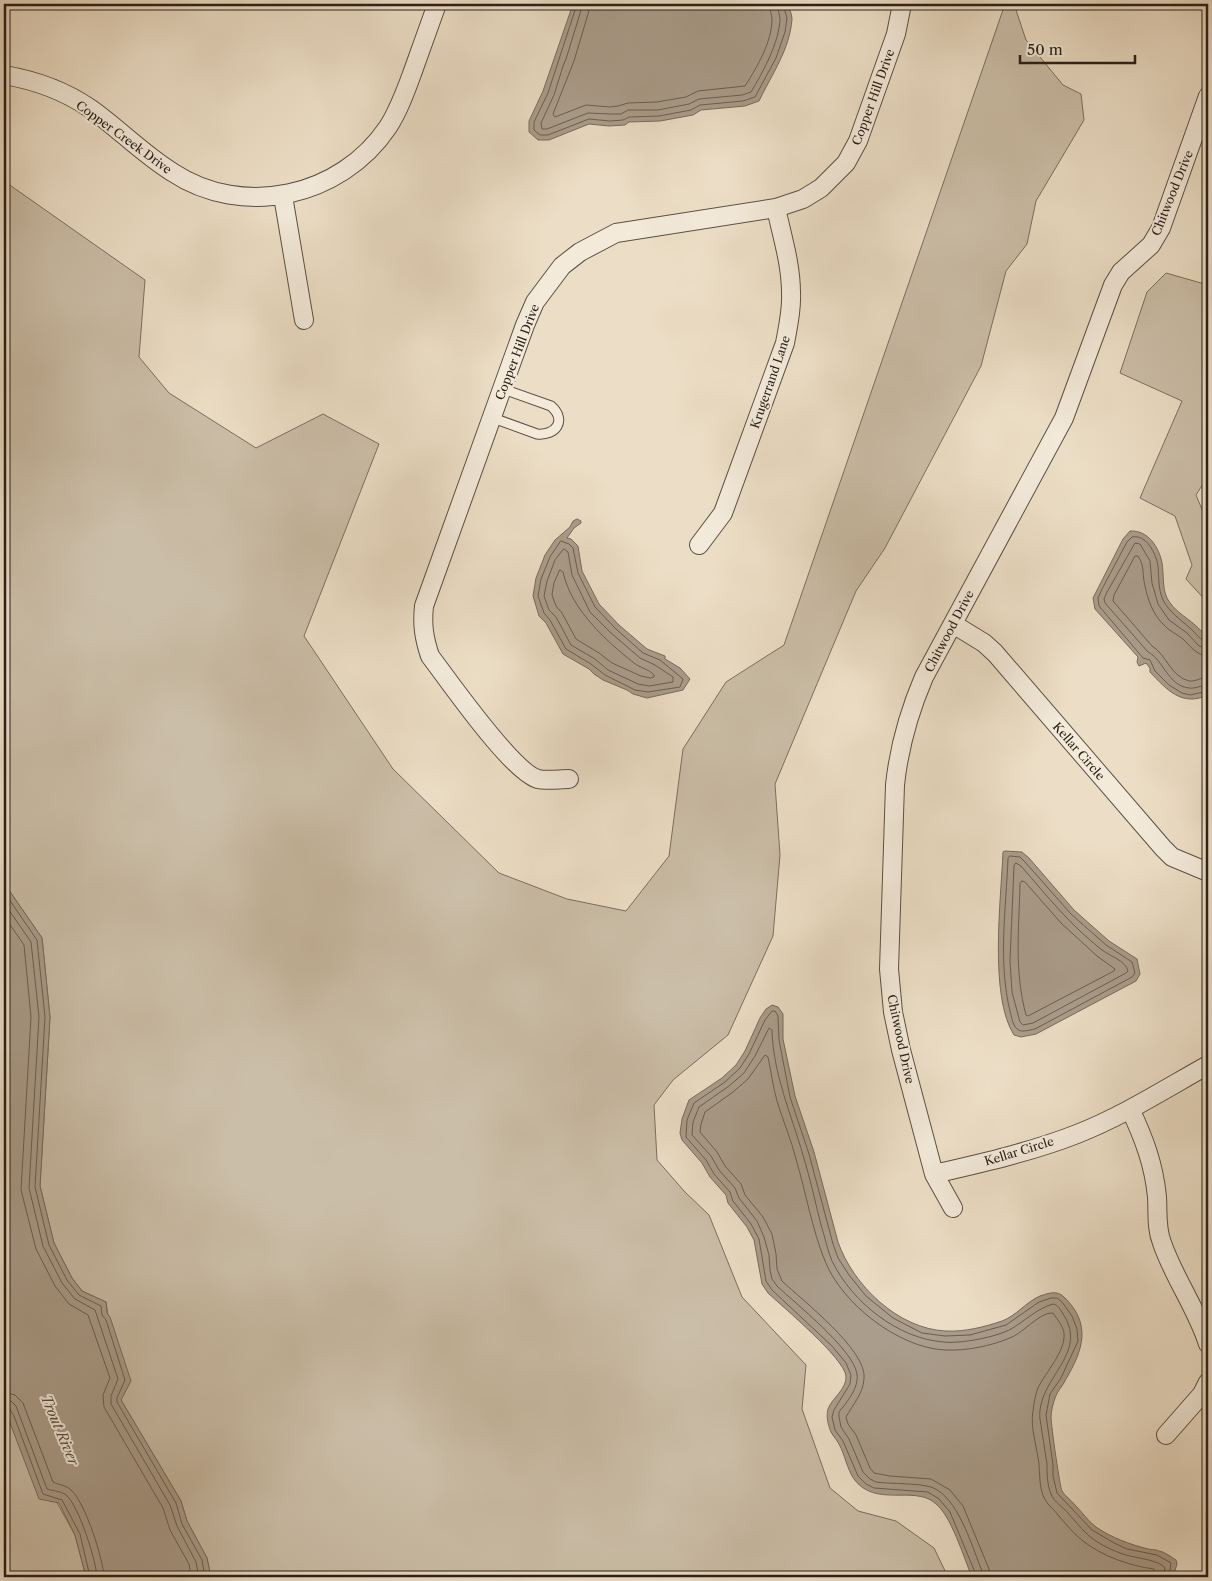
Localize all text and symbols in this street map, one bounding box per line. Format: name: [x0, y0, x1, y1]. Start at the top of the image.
scale bar: [1020, 32, 1134, 64]
text: 50 m: [1027, 40, 1063, 59]
street label: Copper Hill Drive: [849, 46, 898, 147]
street label: Copper Creek Drive: [73, 97, 175, 177]
street label: Chitwood Drive: [1148, 148, 1196, 238]
street label: Copper Hill Drive: [492, 302, 542, 402]
street label: Krugerrand Lane: [747, 333, 793, 431]
street label: Chitwood Drive: [921, 587, 977, 675]
street label: Kellar Circle: [1050, 719, 1108, 783]
street label: Chitwood Drive: [884, 993, 918, 1085]
street label: Kellar Circle: [983, 1133, 1056, 1169]
water label: Trout River: [37, 1392, 84, 1470]

